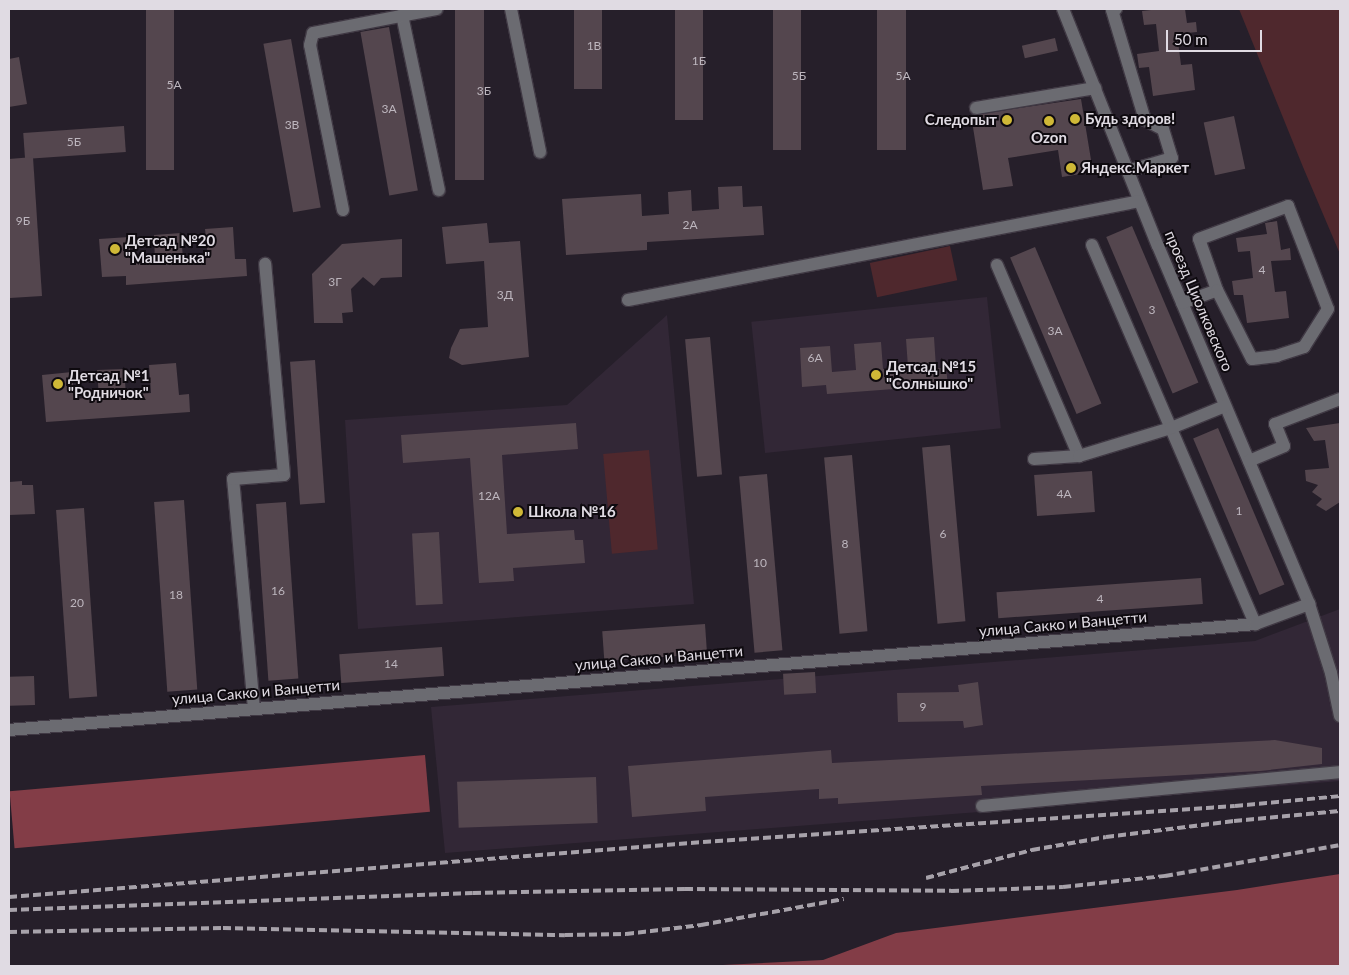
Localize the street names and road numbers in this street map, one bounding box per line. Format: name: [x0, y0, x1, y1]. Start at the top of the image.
street label: проезд Циолковского: [1161, 228, 1237, 374]
street label: улица Сакко и Ванцетти: [978, 608, 1148, 640]
street label: улица Сакко и Ванцетти: [574, 642, 744, 674]
street label: улица Сакко и Ванцетти: [171, 676, 341, 708]

